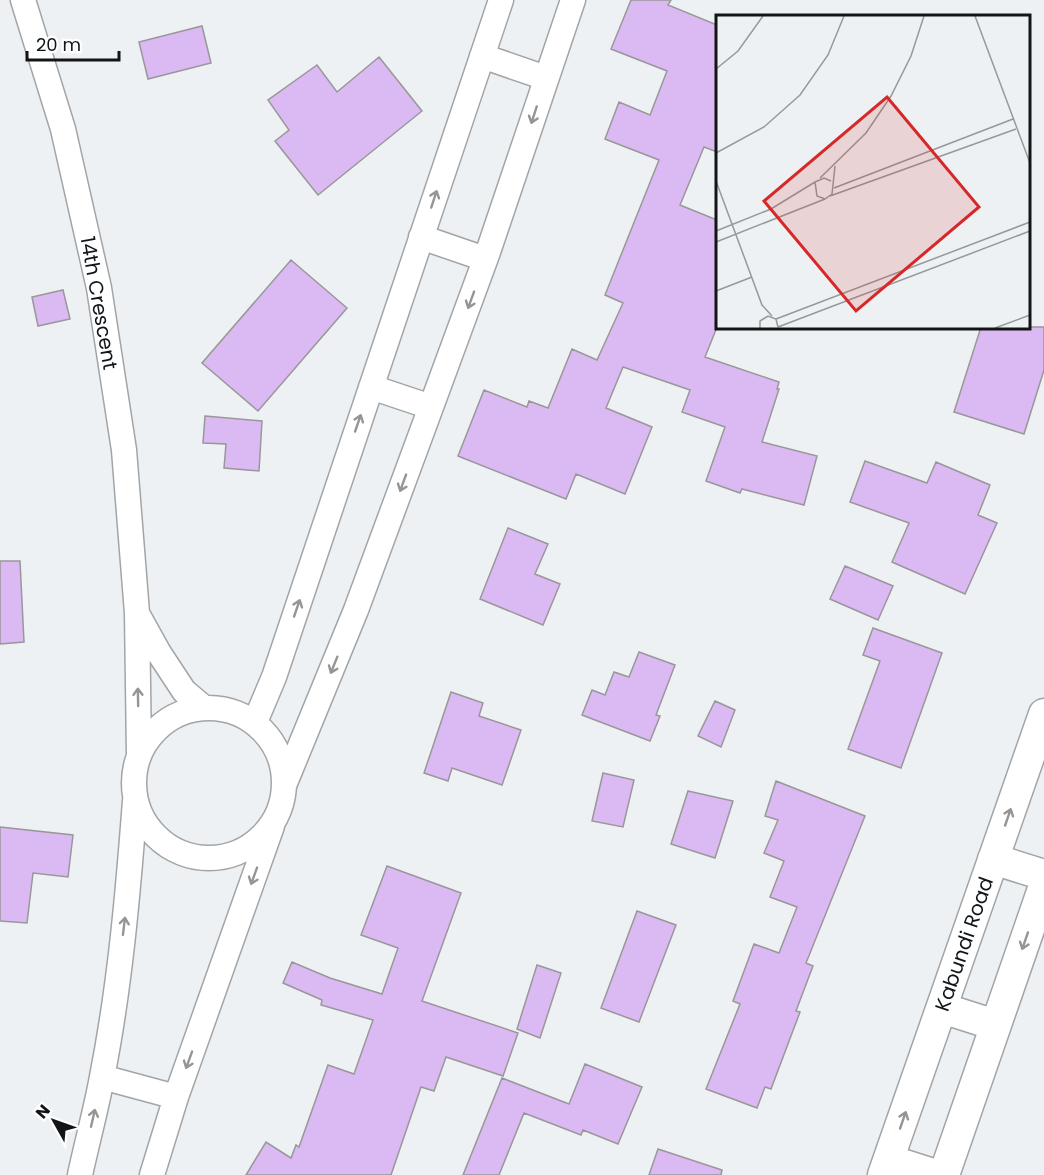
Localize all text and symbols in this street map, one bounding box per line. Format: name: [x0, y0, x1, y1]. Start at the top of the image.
inset map: [716, 15, 1029, 328]
scale bar: [27, 24, 118, 62]
text: 20 m: [36, 32, 81, 57]
one-way arrow: [527, 105, 538, 124]
one-way arrow: [429, 190, 440, 209]
street label: 14th Crescent: [74, 234, 124, 372]
one-way arrow: [464, 290, 475, 308]
one-way arrow: [354, 414, 365, 433]
one-way arrow: [397, 473, 408, 491]
one-way arrow: [292, 599, 303, 618]
one-way arrow: [328, 655, 339, 674]
one-way arrow: [132, 687, 144, 707]
one-way arrow: [1004, 808, 1015, 826]
one-way arrow: [248, 866, 259, 885]
street label: Kabundi Road: [928, 873, 1000, 1015]
one-way arrow: [118, 916, 129, 936]
one-way arrow: [1018, 931, 1029, 950]
one-way arrow: [182, 1050, 193, 1069]
north arrow: [24, 1091, 84, 1151]
text: N: [30, 1100, 56, 1124]
one-way arrow: [88, 1109, 99, 1128]
one-way arrow: [898, 1111, 909, 1130]

